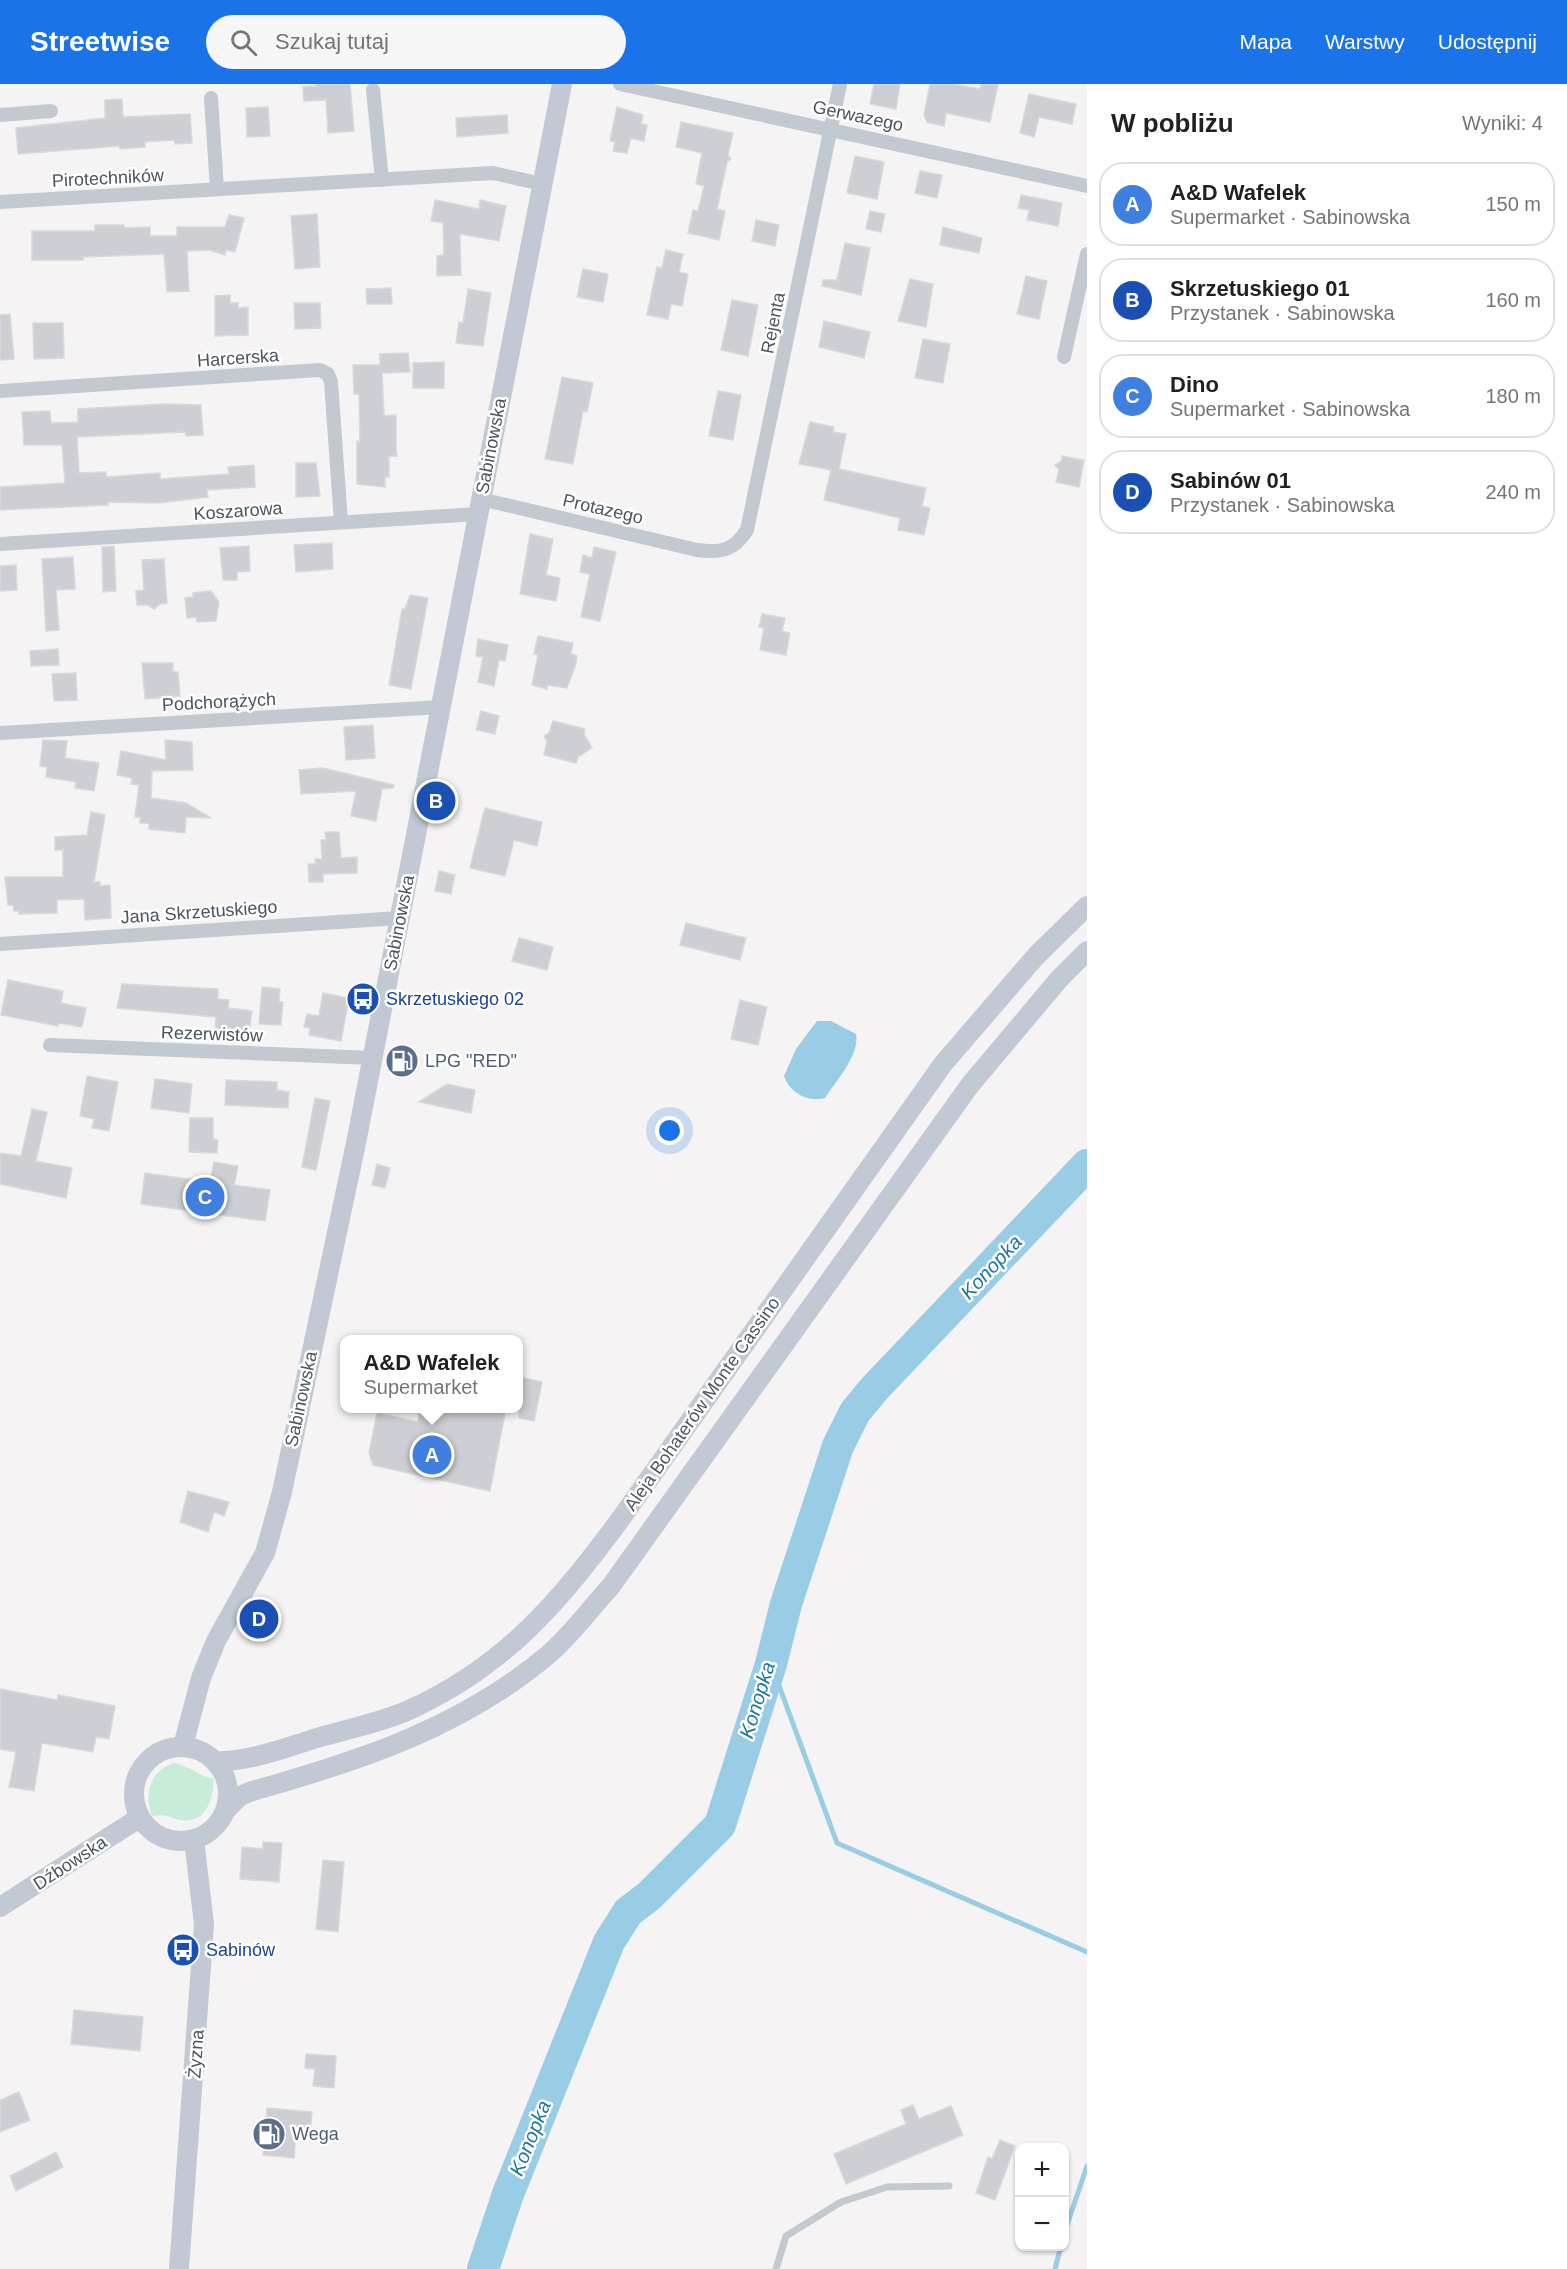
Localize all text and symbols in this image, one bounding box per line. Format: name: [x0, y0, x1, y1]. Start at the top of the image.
search box: [206, 15, 626, 69]
text: Streetwise: [30, 26, 170, 57]
icon: search: [227, 26, 260, 59]
text: Szukaj tutaj: [275, 29, 389, 54]
text: Mapa: [1240, 30, 1292, 53]
text: Warstwy: [1325, 30, 1405, 53]
text: Udostępnij: [1438, 30, 1537, 53]
street label: Gerwazego: [811, 97, 905, 135]
text: W pobliżu: [1111, 108, 1234, 138]
text: Wyniki: 4: [1462, 112, 1543, 134]
street label: Pirotechników: [52, 165, 165, 191]
text: A&D Wafelek: [1170, 180, 1306, 205]
text: A: [1125, 193, 1140, 215]
text: 150 m: [1485, 193, 1541, 215]
text: Supermarket · Sabinowska: [1170, 206, 1410, 228]
text: Skrzetuskiego 01: [1170, 276, 1350, 301]
text: B: [1125, 289, 1140, 311]
text: 160 m: [1485, 289, 1541, 311]
street label: Rejenta: [757, 290, 789, 355]
text: Przystanek · Sabinowska: [1170, 302, 1395, 324]
street label: Harcerska: [196, 345, 281, 371]
text: Dino: [1170, 372, 1219, 397]
text: C: [1125, 385, 1140, 407]
text: 180 m: [1485, 385, 1541, 407]
street label: Sabinowska: [472, 395, 510, 496]
text: Supermarket · Sabinowska: [1170, 398, 1410, 420]
text: Sabinów 01: [1170, 468, 1291, 493]
text: D: [1125, 481, 1140, 503]
text: 240 m: [1485, 481, 1541, 503]
street label: Protazego: [561, 490, 645, 528]
text: Przystanek · Sabinowska: [1170, 494, 1395, 516]
street label: Koszarowa: [193, 498, 284, 524]
street label: Podchorążych: [162, 689, 276, 715]
pin: B: [416, 778, 456, 824]
street label: Sabinowska: [380, 872, 418, 973]
street label: Jana Skrzetuskiego: [120, 897, 278, 927]
bus stop icon: Skrzetuskiego 02: [345, 981, 381, 1017]
place label: Skrzetuskiego 02: [386, 989, 524, 1009]
street label: Rezerwistów: [161, 1022, 264, 1046]
fuel station icon: LPG "RED": [384, 1043, 420, 1079]
place label: LPG "RED": [425, 1051, 517, 1071]
your location: [655, 1116, 684, 1145]
pin: C: [186, 1174, 224, 1220]
water label: Konopka: [956, 1231, 1026, 1303]
street label: Aleja Bohaterów Monte Cassino: [620, 1293, 784, 1515]
popup: [340, 1335, 523, 1413]
street label: Sabinowska: [281, 1348, 321, 1449]
text: A&D Wafelek: [363, 1350, 500, 1375]
text: Supermarket: [363, 1376, 478, 1398]
pin: A: [412, 1432, 452, 1478]
pin: D: [240, 1596, 278, 1642]
water label: Konopka: [735, 1659, 779, 1741]
street label: Dźbowska: [30, 1831, 111, 1894]
bus stop icon: Sabinów: [165, 1932, 201, 1968]
place label: Sabinów: [206, 1940, 276, 1960]
street label: Żyzna: [184, 2028, 208, 2079]
water label: Konopka: [505, 2097, 555, 2179]
fuel station icon: Wega: [251, 2116, 287, 2152]
place label: Wega: [292, 2124, 340, 2144]
map controls: [1015, 2143, 1069, 2251]
button: +: [1015, 2143, 1069, 2197]
button: −: [1015, 2197, 1069, 2251]

